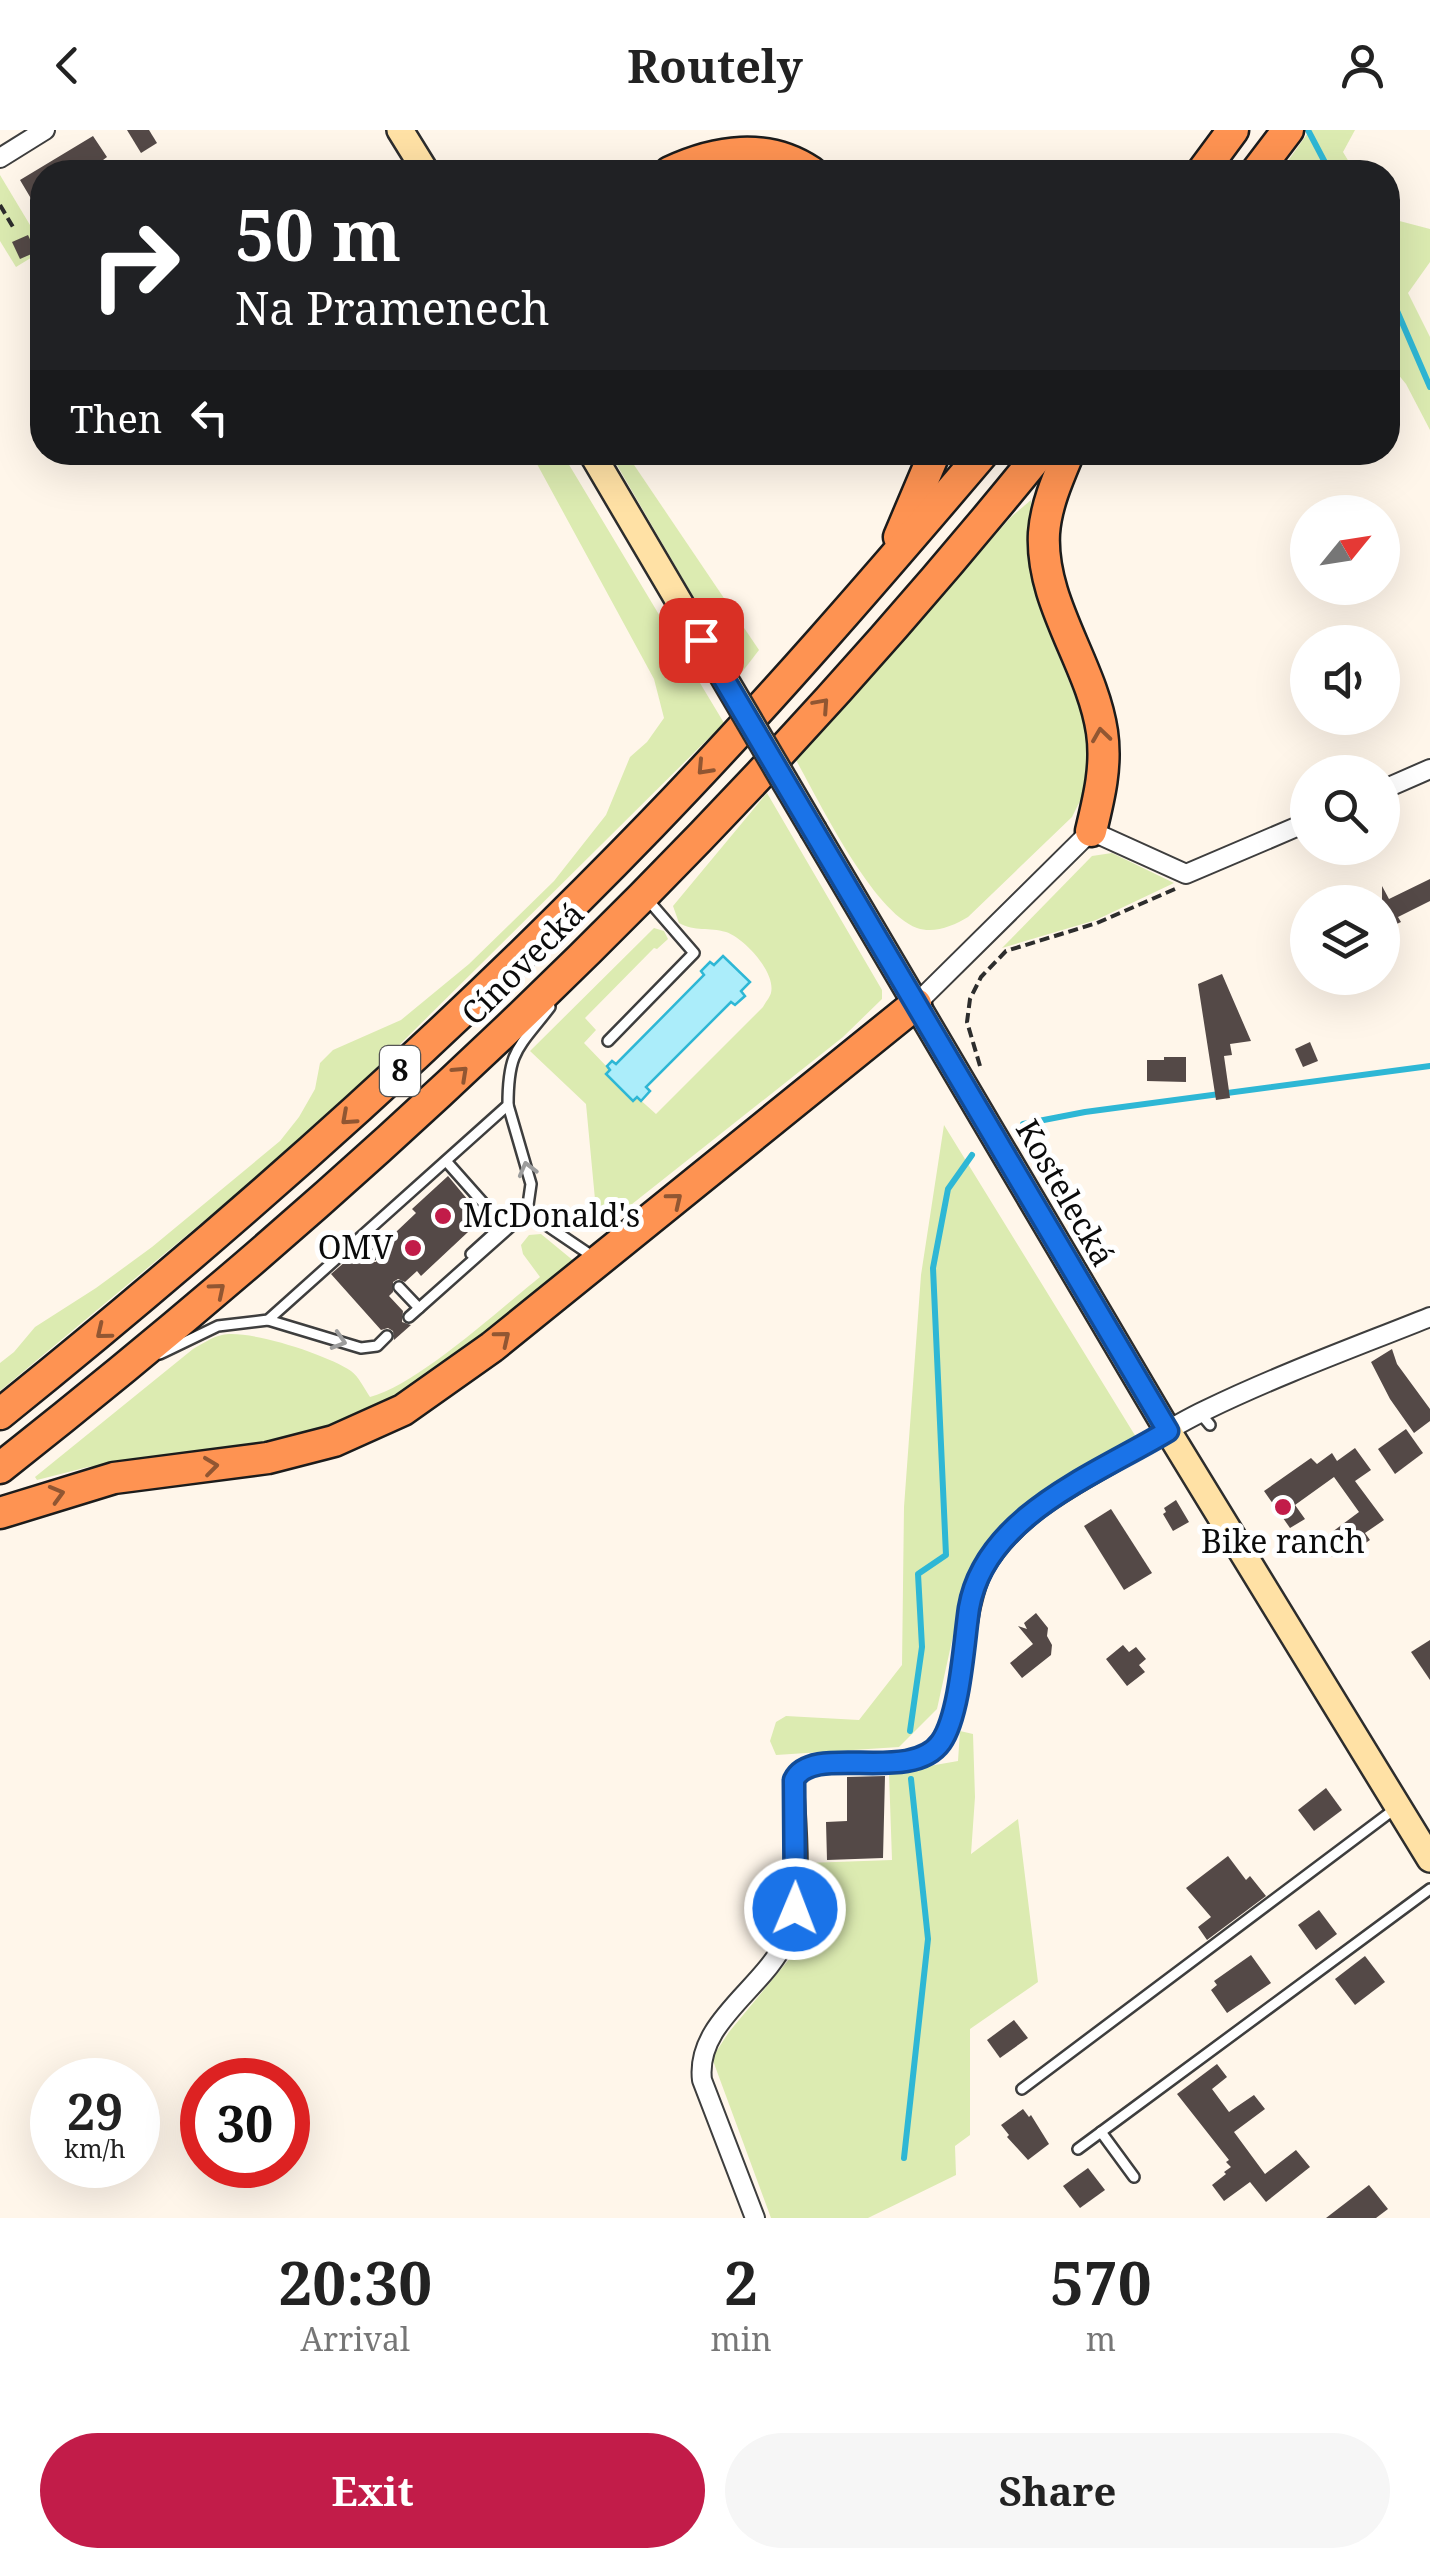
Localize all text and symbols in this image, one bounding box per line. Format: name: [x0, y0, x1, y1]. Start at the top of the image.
text: Routely: [627, 35, 803, 96]
icon: back: [40, 38, 95, 93]
icon: person: [1335, 38, 1390, 93]
text: 50 m: [235, 186, 401, 282]
icon: right: [70, 200, 200, 330]
text: Na Pramenech: [235, 277, 550, 338]
icon: left: [182, 390, 237, 445]
text: Then: [70, 392, 162, 444]
north arrow: [1290, 495, 1400, 605]
map controls: [1290, 495, 1400, 995]
pin: [659, 598, 744, 683]
icon: arrive: [674, 613, 729, 668]
button: sound: [1290, 625, 1400, 735]
one-way arrow: [810, 698, 828, 717]
one-way arrow: [1091, 727, 1112, 743]
button: search: [1290, 755, 1400, 865]
one-way arrow: [698, 756, 716, 775]
button: layers: [1290, 885, 1400, 995]
street label: Cínovecká: [451, 892, 593, 1034]
road number: 8: [380, 1046, 420, 1096]
one-way arrow: [449, 1067, 467, 1085]
one-way arrow: [341, 1106, 360, 1124]
street label: Kostelecká: [1007, 1111, 1126, 1273]
one-way arrow: [517, 1161, 538, 1178]
place label: McDonald's: [463, 1193, 640, 1236]
one-way arrow: [664, 1194, 682, 1212]
marker: McDonald's: [432, 1205, 454, 1227]
place label: OMV: [318, 1225, 393, 1268]
marker: OMV: [402, 1237, 424, 1259]
one-way arrow: [207, 1283, 225, 1301]
one-way arrow: [96, 1320, 114, 1338]
one-way arrow: [330, 1329, 347, 1350]
one-way arrow: [492, 1332, 510, 1350]
one-way arrow: [203, 1456, 219, 1477]
one-way arrow: [47, 1485, 64, 1506]
marker: Bike ranch: [1272, 1496, 1294, 1518]
place label: Bike ranch: [1201, 1519, 1365, 1562]
position arrow: [743, 1857, 847, 1961]
speed limit sign: 30: [180, 2058, 310, 2188]
text: 29: [67, 2077, 123, 2145]
text: km/h: [64, 2131, 126, 2165]
text: 20:30: [278, 2241, 432, 2323]
text: 2: [724, 2241, 758, 2323]
text: 570: [1050, 2241, 1152, 2323]
text: Arrival: [301, 2317, 410, 2360]
text: min: [711, 2317, 772, 2360]
text: m: [1086, 2317, 1116, 2360]
button: Exit: [40, 2433, 705, 2548]
button: Share: [725, 2433, 1390, 2548]

